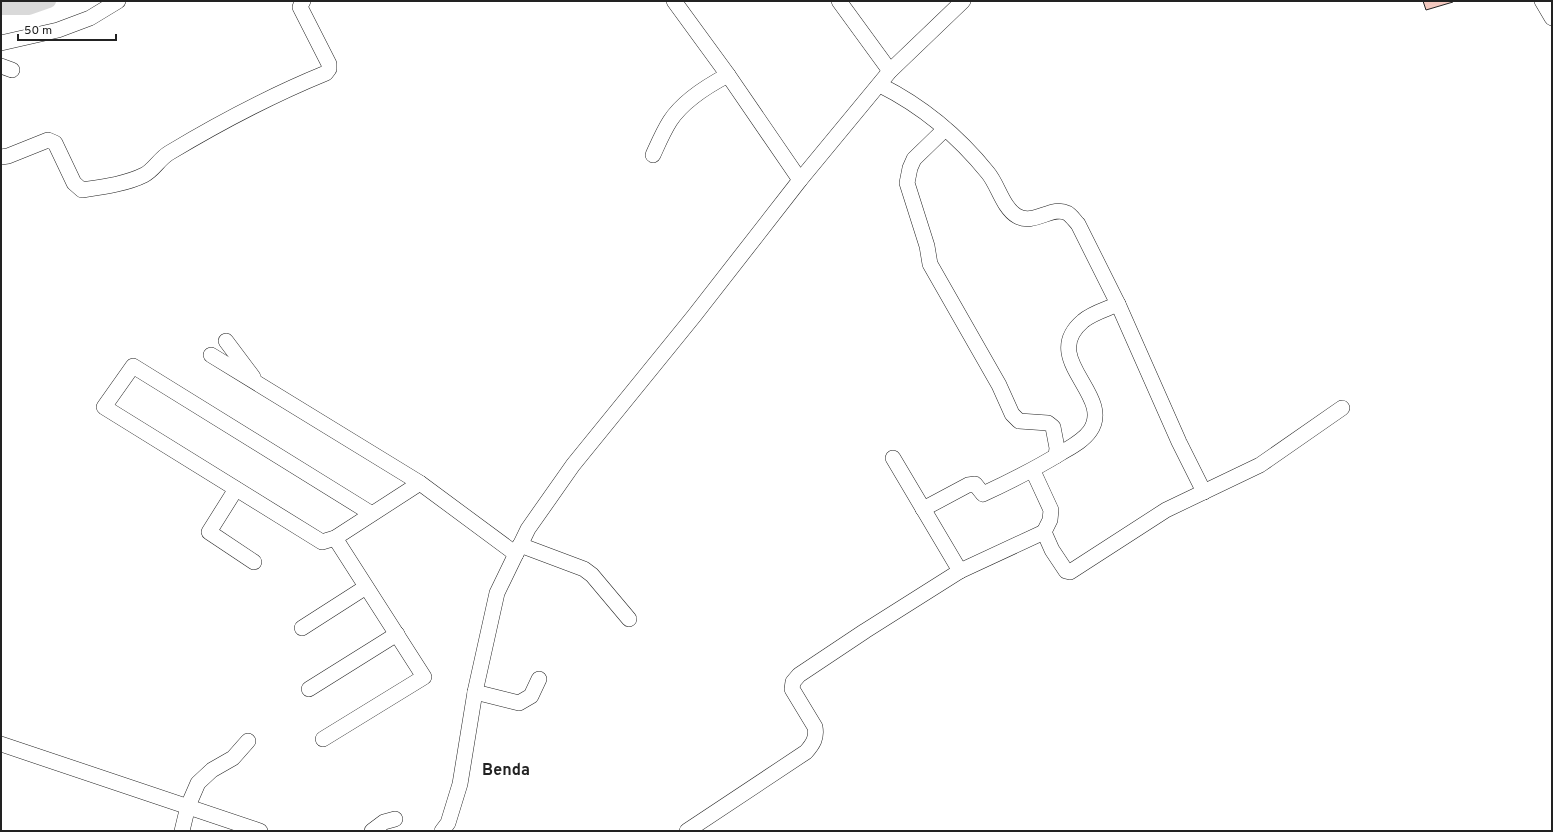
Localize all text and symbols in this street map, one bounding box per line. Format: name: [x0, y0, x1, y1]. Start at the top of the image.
scale bar: [18, 16, 116, 42]
text: 50 m: [24, 23, 52, 39]
district label: Benda: [482, 761, 530, 781]

